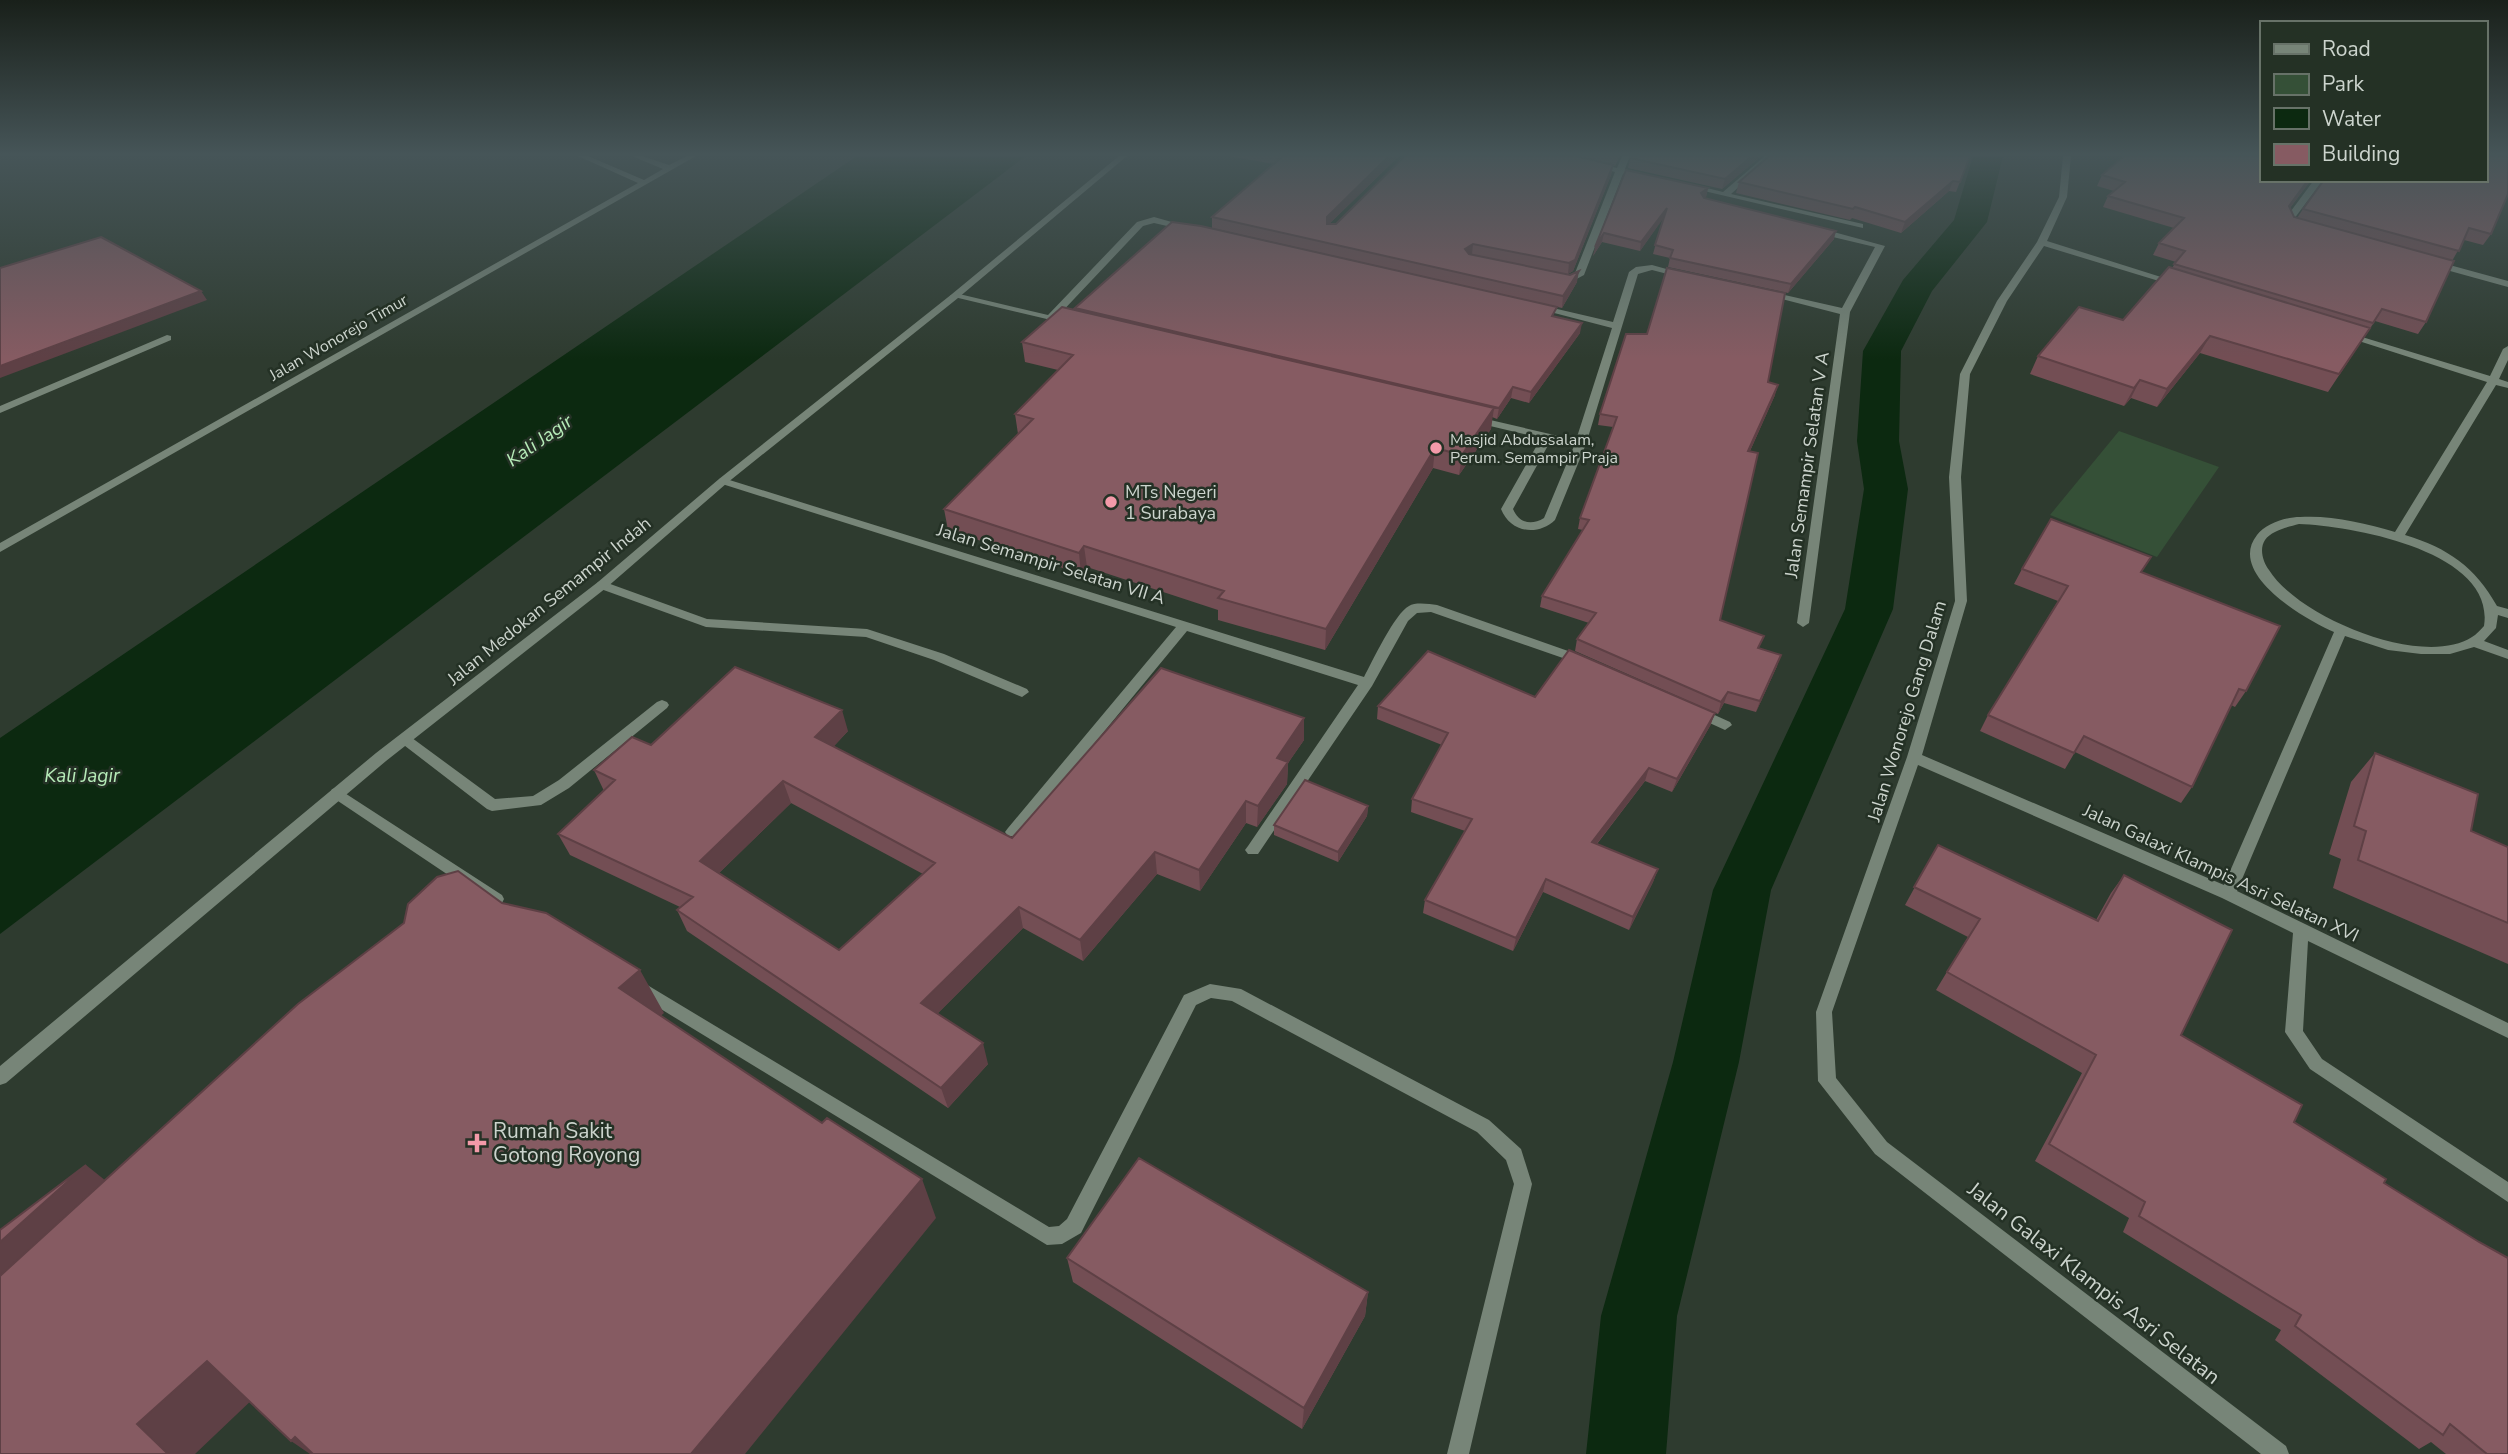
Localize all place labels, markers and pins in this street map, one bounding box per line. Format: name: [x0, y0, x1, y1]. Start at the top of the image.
place label: Masjid Abdussalam, Perum. Semampir Praja: [1450, 429, 1618, 469]
marker: Masjid Abdussalam, Perum. Semampir Praja: [1428, 440, 1444, 456]
place label: MTs Negeri 1 Surabaya: [1125, 480, 1217, 525]
marker: MTs Negeri 1 Surabaya: [1103, 494, 1119, 510]
place label: Rumah Sakit Gotong Royong: [493, 1117, 640, 1169]
marker: Rumah Sakit Gotong Royong: [467, 1133, 487, 1153]

